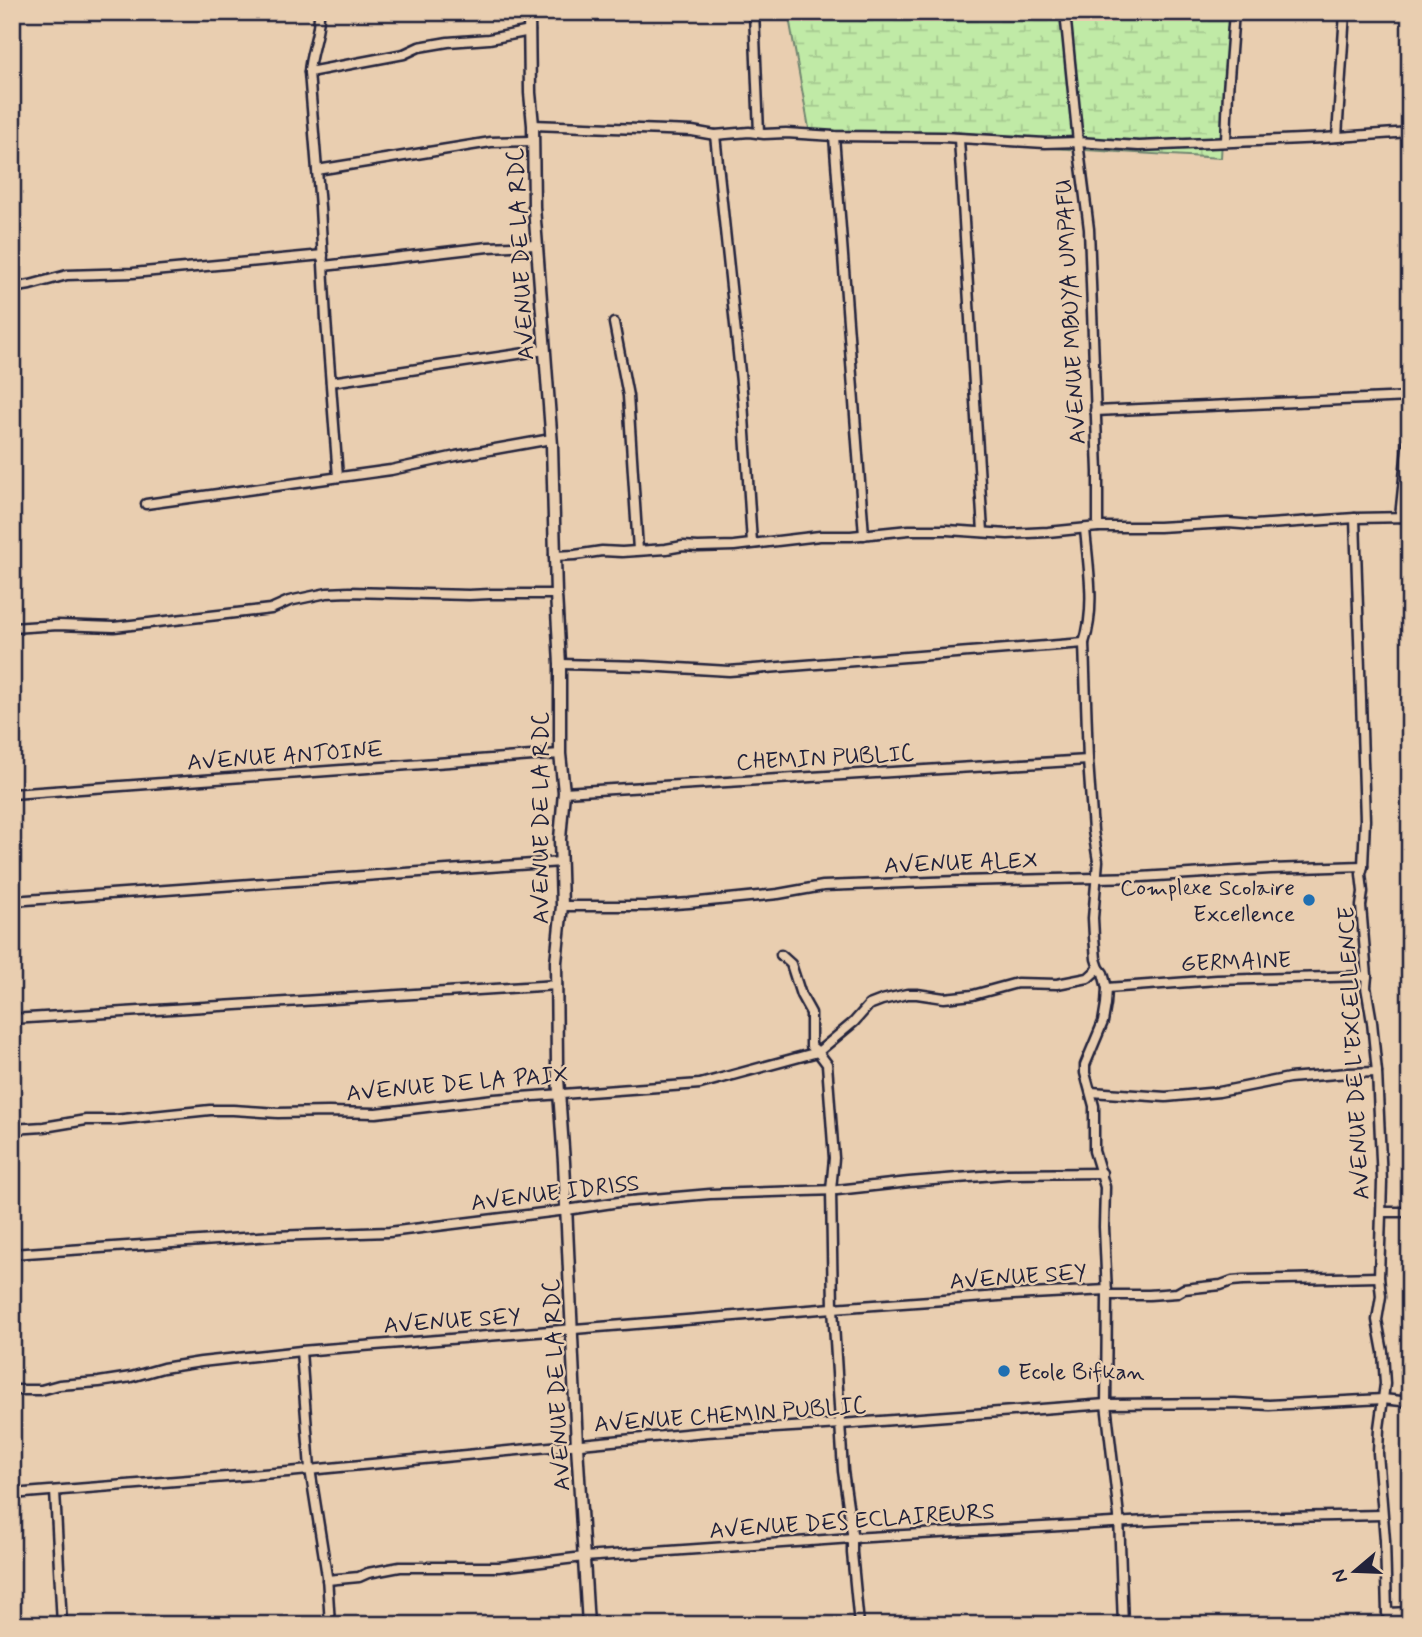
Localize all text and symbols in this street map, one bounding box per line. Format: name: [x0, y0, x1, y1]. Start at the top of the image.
street label: AVENUE DE LA RDC: [501, 147, 543, 361]
street label: AVENUE MBUYA UMPAFU: [1050, 178, 1094, 445]
street label: AVENUE DE LA RDC: [527, 712, 557, 924]
street label: AVENUE ANTOINE: [186, 735, 384, 779]
street label: CHEMIN PUBLIC: [735, 739, 915, 779]
street label: AVENUE ALEX: [883, 846, 1039, 882]
place label: Complexe Scolaire Excellence: [1120, 874, 1295, 930]
marker: Complexe Scolaire Excellence: [1301, 892, 1317, 908]
street label: AVENUE DE L'EXCELLENCE: [1332, 905, 1378, 1201]
street label: GERMAINE: [1180, 946, 1292, 980]
street label: AVENUE DE LA PAIX: [345, 1060, 570, 1110]
street label: AVENUE IDRISS: [469, 1169, 641, 1219]
street label: AVENUE SEY: [948, 1258, 1088, 1298]
street label: AVENUE DE LA RDC: [537, 1278, 579, 1492]
street label: AVENUE SEY: [382, 1302, 522, 1342]
place label: Ecole Bifkan: [1018, 1358, 1145, 1388]
marker: Ecole Bifkan: [996, 1363, 1012, 1379]
street label: AVENUE CHEMIN PUBLIC: [593, 1392, 867, 1440]
street label: AVENUE DES ECLAIREURS: [708, 1497, 996, 1547]
north arrow: [1320, 1536, 1390, 1606]
text: N: [1326, 1566, 1354, 1586]

